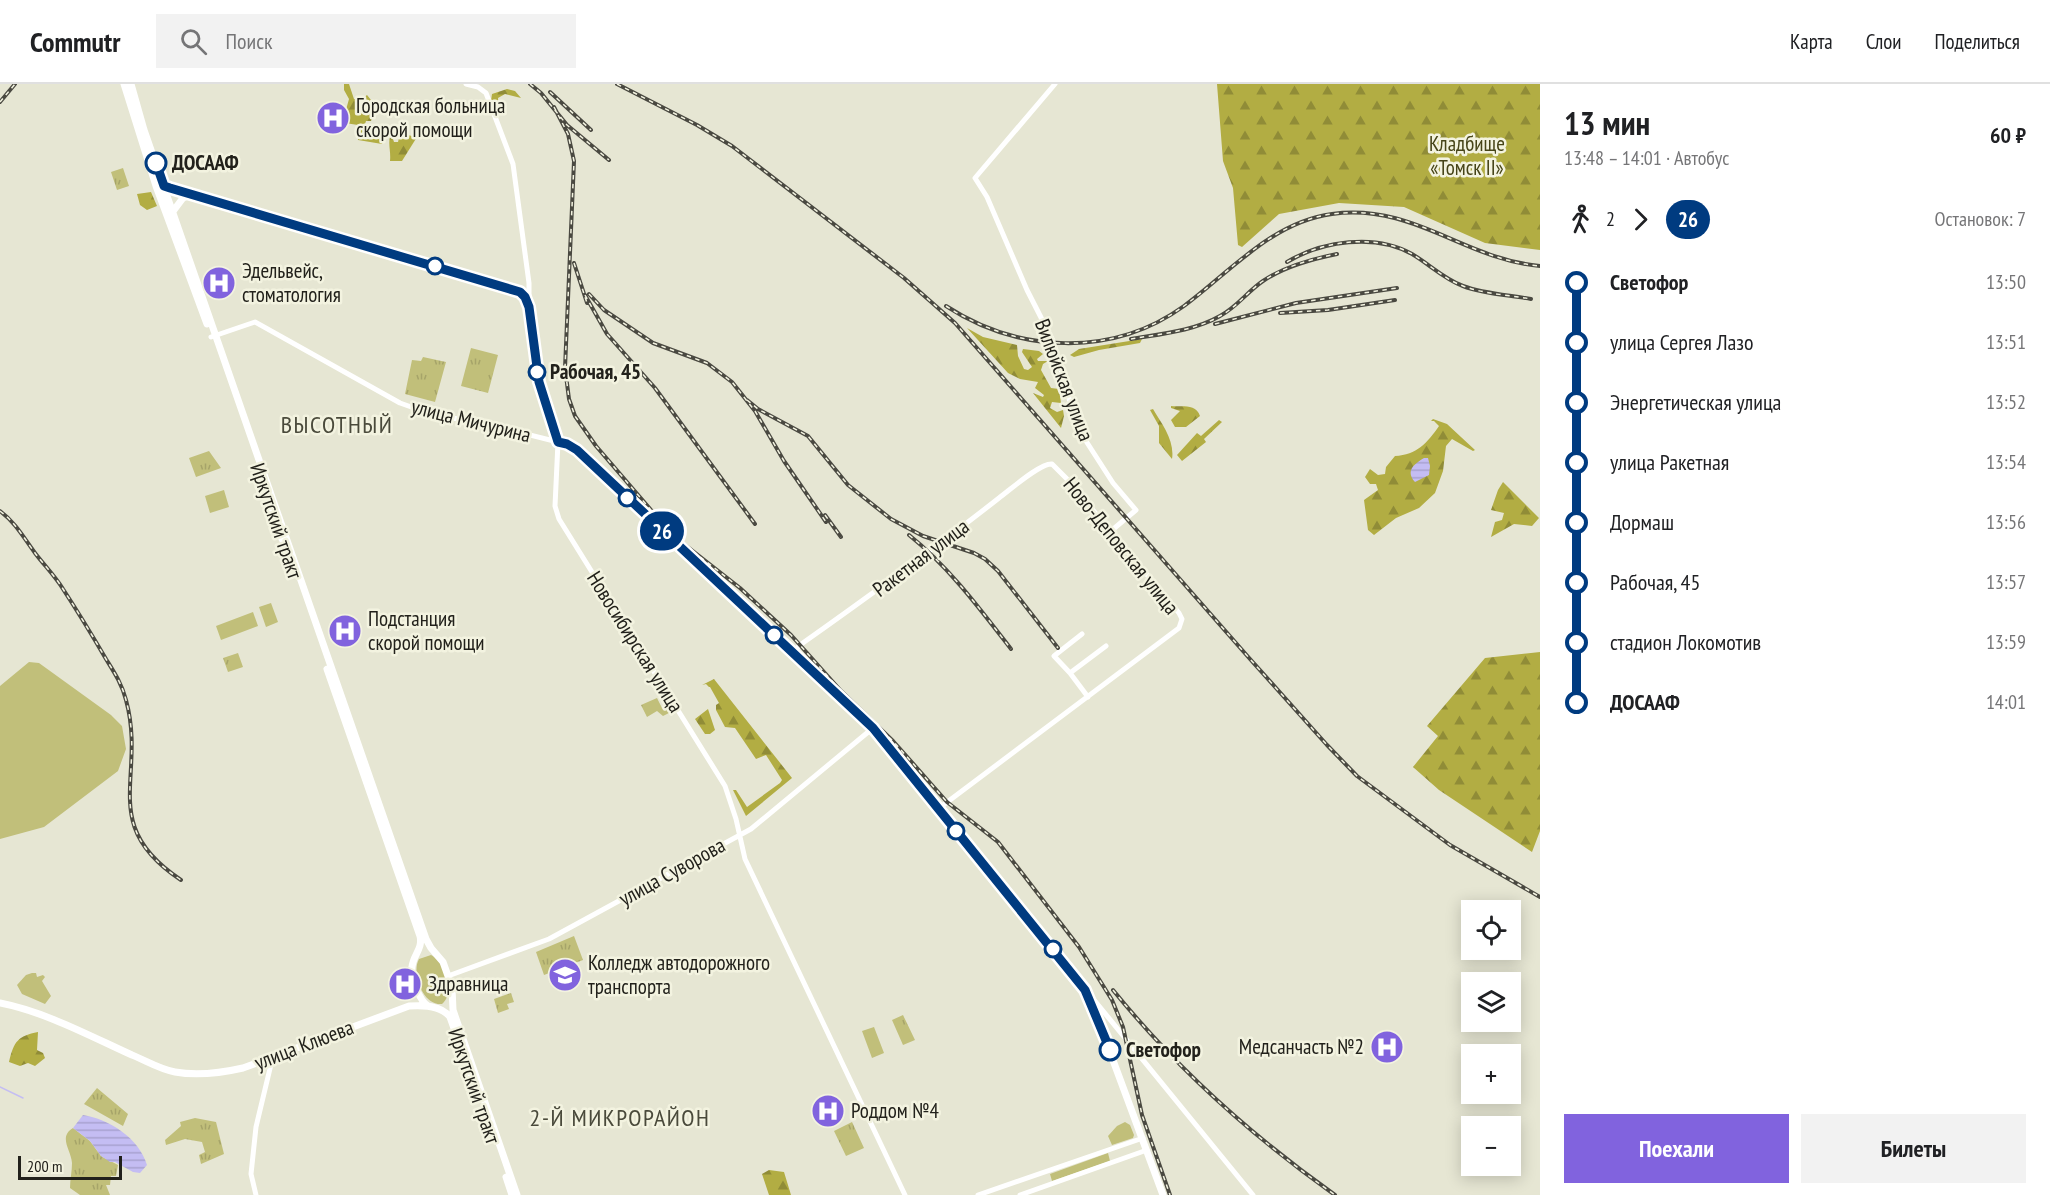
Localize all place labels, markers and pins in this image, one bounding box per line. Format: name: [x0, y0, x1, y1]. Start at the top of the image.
place label: Городская больница скорой помощи: [356, 92, 505, 143]
hospital icon: Городская больница скорой помощи: [315, 100, 351, 136]
place label: ДОСААФ: [172, 149, 239, 176]
marker: ДОСААФ: [145, 152, 167, 174]
place label: Эдельвейс, стоматология: [242, 257, 341, 308]
unlabelled marker: [426, 257, 444, 275]
hospital icon: Эдельвейс, стоматология: [201, 265, 237, 301]
place label: Рабочая, 45: [550, 358, 641, 385]
marker: Рабочая, 45: [528, 363, 546, 381]
unlabelled marker: [618, 489, 636, 507]
place label: Подстанция скорой помощи: [368, 605, 485, 656]
hospital icon: Подстанция скорой помощи: [327, 613, 363, 649]
unlabelled marker: [765, 626, 783, 644]
unlabelled marker: [947, 822, 965, 840]
unlabelled marker: [1044, 940, 1062, 958]
place label: Колледж автодорожного транспорта: [588, 949, 770, 1000]
school or university icon: Колледж автодорожного транспорта: [547, 957, 583, 993]
hospital icon: Здравница: [387, 966, 423, 1002]
place label: Здравница: [428, 970, 508, 997]
hospital icon: Медсанчасть №2: [1369, 1029, 1405, 1065]
place label: Медсанчасть №2: [1239, 1033, 1364, 1060]
place label: Светофор: [1126, 1036, 1201, 1063]
marker: Светофор: [1099, 1039, 1121, 1061]
hospital icon: Роддом №4: [810, 1093, 846, 1129]
place label: Роддом №4: [851, 1097, 940, 1124]

